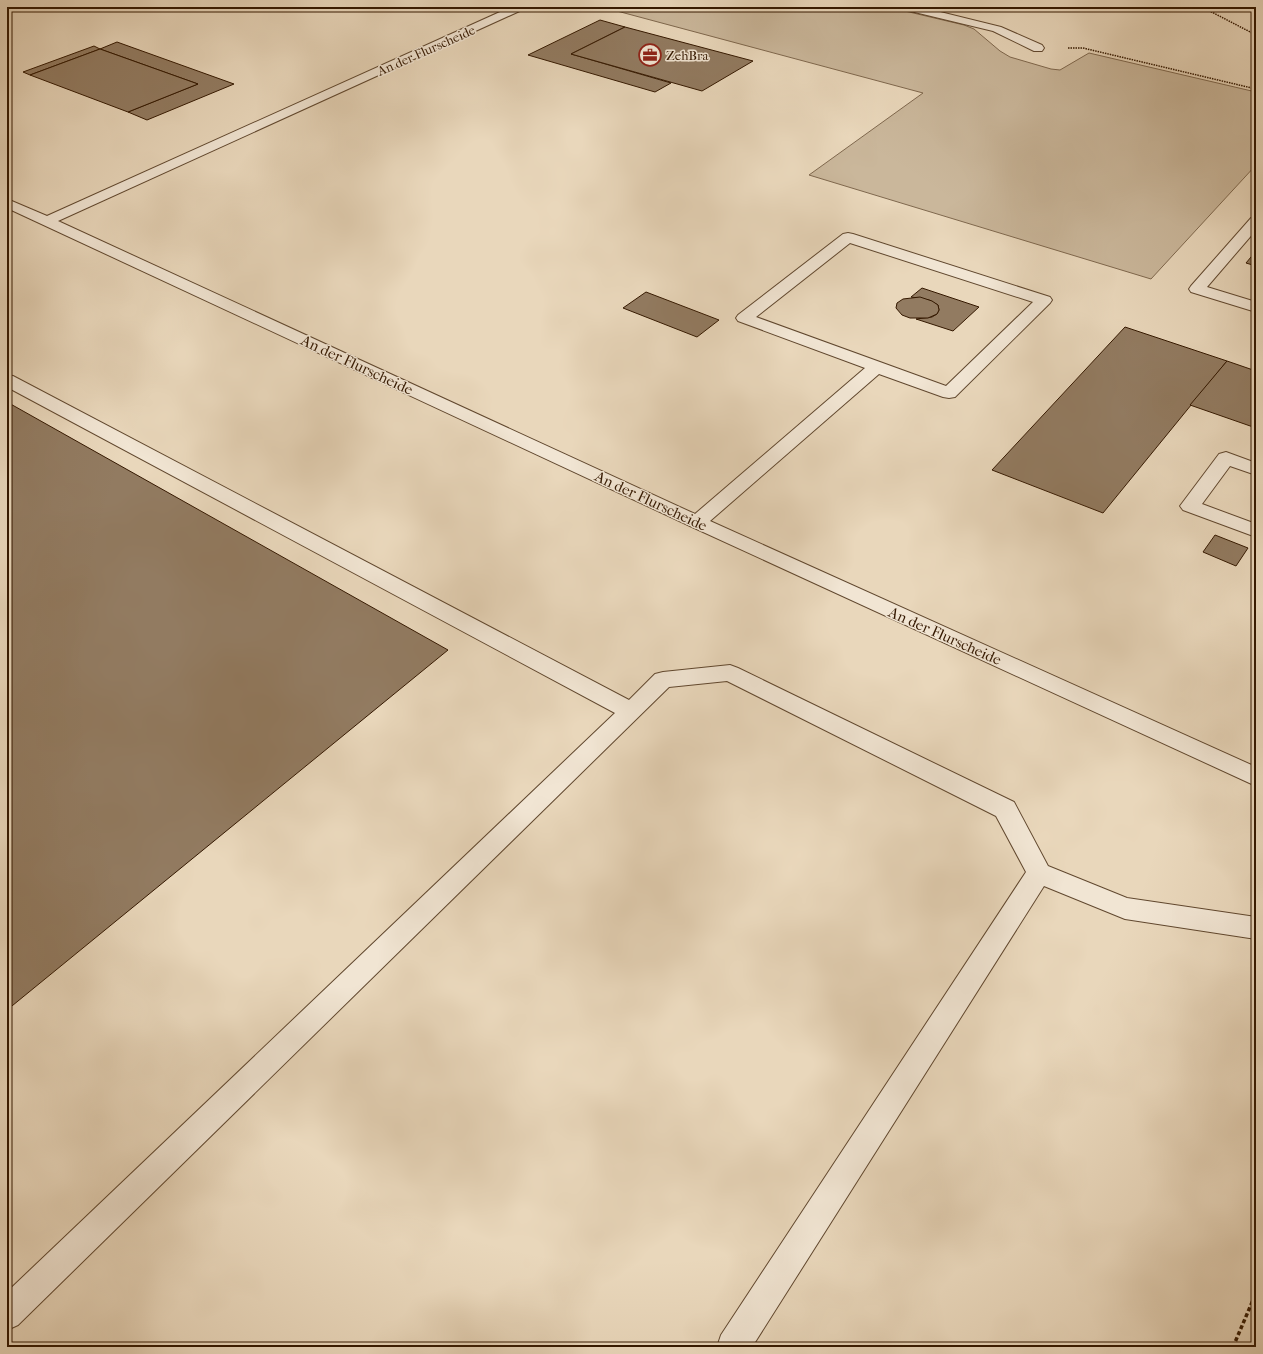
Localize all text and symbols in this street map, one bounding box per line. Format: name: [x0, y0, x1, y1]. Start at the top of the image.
street label: An der Flurscheide: [374, 22, 478, 79]
office icon: ZehBra: [637, 42, 663, 68]
place label: ZehBra: [666, 48, 709, 63]
street label: An der Flurscheide: [297, 331, 416, 399]
street label: An der Flurscheide: [591, 467, 710, 535]
street label: An der Flurscheide: [885, 603, 1005, 669]

